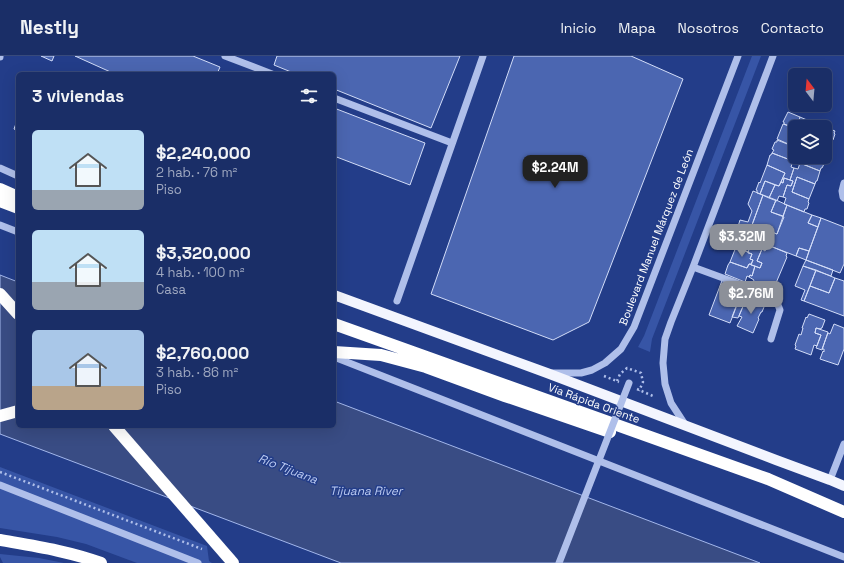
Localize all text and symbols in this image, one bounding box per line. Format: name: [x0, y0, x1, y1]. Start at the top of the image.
text: Nestly: [20, 15, 79, 40]
text: Inicio: [560, 19, 596, 37]
text: Mapa: [618, 19, 656, 37]
text: Nosotros: [678, 19, 739, 37]
text: Contacto: [761, 19, 824, 37]
north arrow: [788, 68, 832, 112]
map controls: [788, 68, 832, 164]
text: 3 viviendas: [32, 85, 124, 107]
icon: filters: [298, 85, 320, 107]
button: layers: [788, 120, 832, 164]
text: $2,240,000: [156, 142, 251, 164]
icon: home: [64, 146, 112, 194]
street label: Boulevard Manuel Márquez de León: [616, 147, 696, 327]
pin: $2.24M: [522, 155, 588, 189]
text: $2.24M: [532, 159, 578, 176]
text: 2 hab. · 76 m²: [156, 164, 237, 181]
text: Piso: [156, 181, 182, 198]
pin: $3.32M: [709, 224, 775, 258]
text: $3.32M: [719, 228, 765, 245]
text: $3,320,000: [156, 242, 251, 264]
icon: home: [64, 246, 112, 294]
text: 4 hab. · 100 m²: [156, 264, 245, 281]
text: Casa: [156, 281, 186, 298]
pin: $2.76M: [718, 281, 784, 315]
text: $2.76M: [728, 285, 774, 302]
text: $2,760,000: [156, 342, 249, 364]
icon: home: [64, 346, 112, 394]
text: 3 hab. · 86 m²: [156, 364, 238, 381]
street label: Vía Rápida Oriente: [546, 380, 642, 426]
text: Piso: [156, 381, 182, 398]
water label: Río Tijuana: [256, 450, 320, 488]
water label: Tijuana River: [330, 483, 404, 499]

